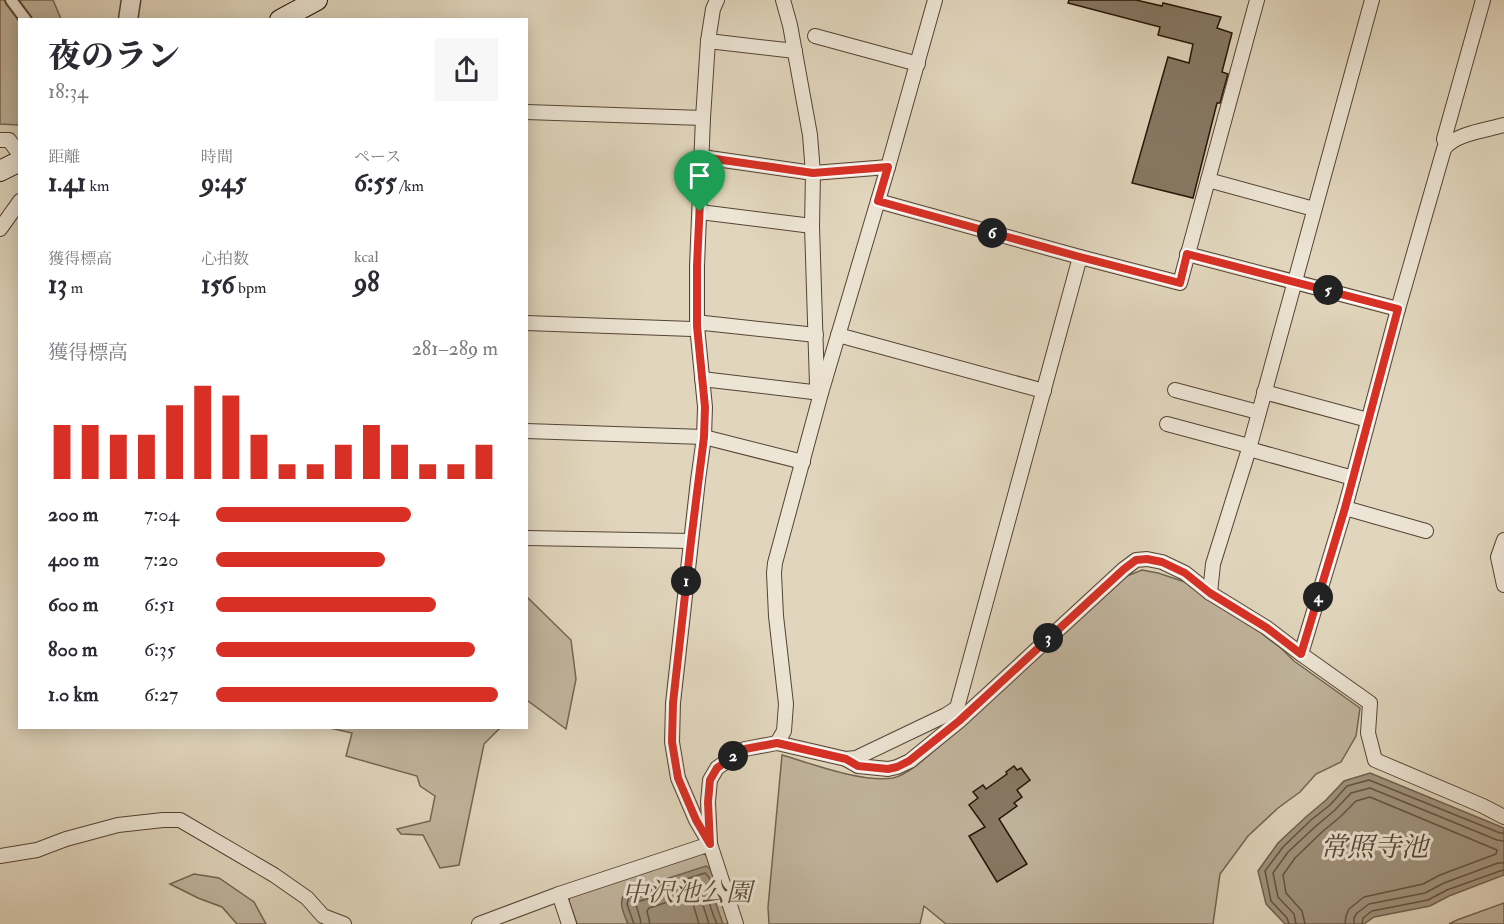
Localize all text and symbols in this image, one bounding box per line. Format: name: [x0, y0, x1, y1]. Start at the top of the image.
text: 夜のラン: [48, 36, 180, 77]
button: share: [435, 38, 498, 101]
text: 18:34: [48, 79, 88, 104]
text: 距離: [48, 147, 80, 167]
text: 時間: [201, 147, 233, 167]
text: ペース: [354, 147, 401, 167]
pin: [674, 150, 725, 212]
icon: arrive: [683, 159, 716, 192]
text: 1.41: [48, 167, 86, 199]
text: 9:45: [201, 167, 246, 199]
text: 6:55: [354, 167, 396, 199]
text: km: [86, 176, 109, 196]
text: /km: [396, 176, 424, 196]
pin: 6: [977, 218, 1007, 248]
text: 6: [988, 223, 996, 243]
text: kcal: [354, 247, 379, 267]
text: 獲得標高: [48, 249, 112, 269]
text: 心拍数: [201, 249, 249, 269]
text: 98: [354, 267, 380, 299]
text: 13: [48, 269, 67, 301]
text: 156: [201, 269, 235, 301]
pin: 5: [1313, 275, 1343, 305]
text: m: [67, 278, 83, 298]
text: bpm: [235, 278, 266, 298]
text: 5: [1324, 280, 1332, 300]
text: 281–289 m: [412, 336, 498, 361]
text: 獲得標高: [48, 340, 128, 365]
text: 200 m: [48, 502, 98, 527]
text: 7:04: [144, 502, 179, 527]
text: 400 m: [48, 547, 99, 572]
text: 7:20: [144, 547, 179, 572]
pin: 1: [671, 566, 701, 596]
text: 1: [683, 571, 689, 591]
pin: 4: [1303, 582, 1333, 612]
text: 4: [1314, 587, 1322, 607]
text: 600 m: [48, 592, 98, 617]
text: 6:51: [144, 592, 175, 617]
pin: 3: [1033, 623, 1063, 653]
text: 3: [1045, 628, 1051, 648]
text: 800 m: [48, 637, 98, 662]
text: 6:35: [144, 637, 176, 662]
text: 1.0 km: [48, 682, 99, 707]
text: 6:27: [144, 682, 178, 707]
pin: 2: [718, 741, 748, 771]
text: 2: [729, 746, 737, 766]
water label: 常照寺池: [1320, 831, 1431, 864]
park label: 中沢池公園: [622, 877, 756, 909]

